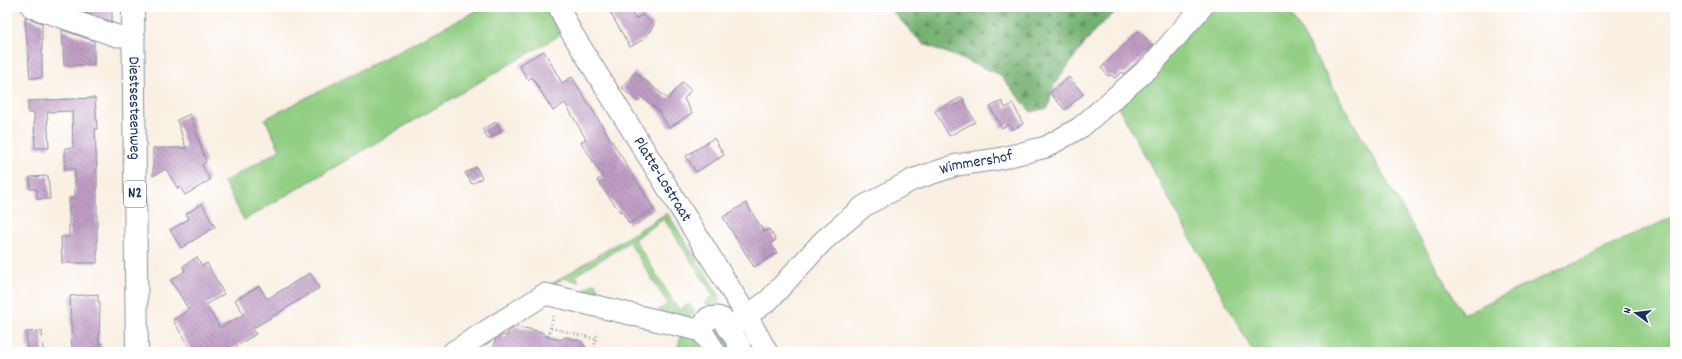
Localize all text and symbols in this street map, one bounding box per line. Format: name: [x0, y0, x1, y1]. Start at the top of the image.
street label: Diestsesteenweg: [122, 56, 146, 160]
street label: Platte-Lostraat: [627, 132, 697, 226]
street label: Wimmershof: [937, 144, 1016, 181]
road number: N2: [124, 181, 146, 207]
north arrow: [1616, 293, 1656, 333]
text: N: [1620, 306, 1637, 316]

